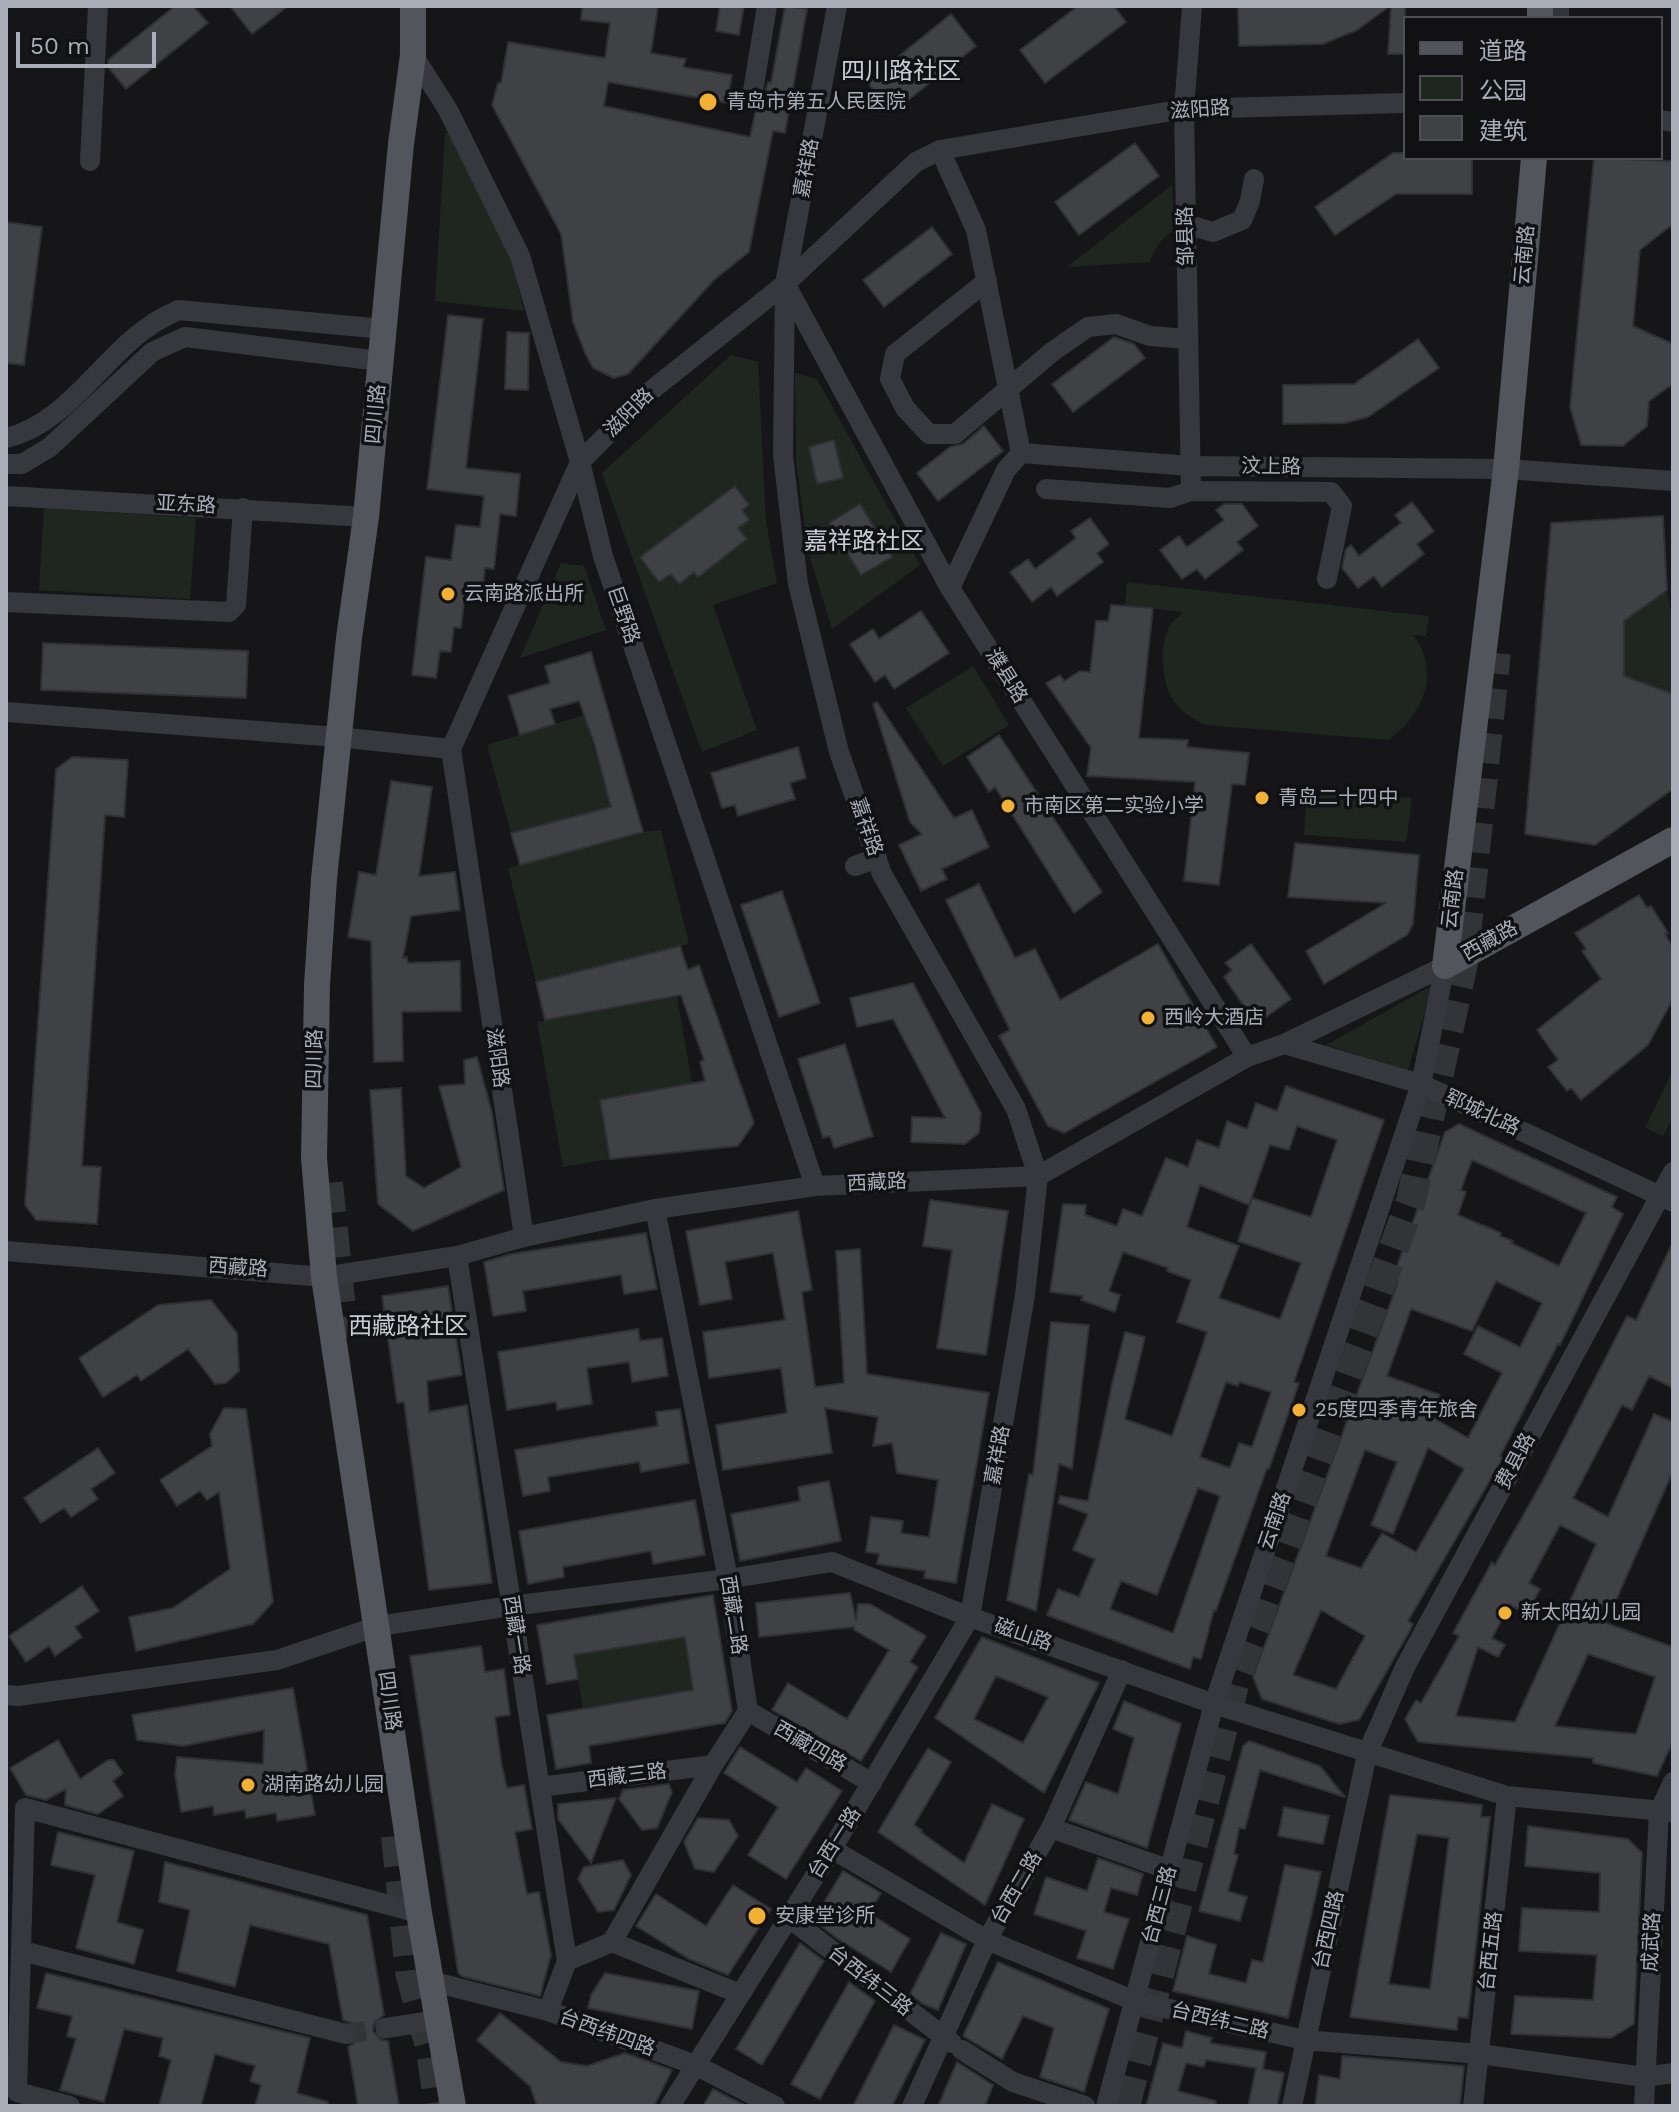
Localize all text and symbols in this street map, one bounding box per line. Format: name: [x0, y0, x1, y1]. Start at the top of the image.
scale bar: [20, 16, 160, 66]
legend: [1403, 16, 1663, 160]
text: 50 m: [30, 32, 90, 60]
text: 道路: [1479, 37, 1527, 65]
district label: 四川路社区: [841, 58, 961, 86]
text: 公园: [1479, 77, 1527, 105]
place label: 青岛市第五人民医院: [726, 90, 906, 114]
marker: 青岛市第五人民医院: [697, 91, 719, 113]
street label: 滋阳路: [1169, 96, 1231, 124]
text: 建筑: [1479, 117, 1527, 145]
street label: 嘉祥路: [790, 136, 824, 200]
street label: 邹县路: [1173, 206, 1199, 266]
street label: 云南路: [1510, 224, 1540, 286]
street label: 四川路: [361, 383, 391, 445]
street label: 滋阳路: [599, 383, 659, 443]
street label: 汶上路: [1241, 454, 1301, 480]
street label: 亚东路: [155, 491, 217, 519]
district label: 嘉祥路社区: [804, 528, 924, 556]
place label: 云南路派出所: [464, 582, 584, 606]
street label: 巨野路: [602, 583, 644, 647]
marker: 云南路派出所: [439, 585, 457, 603]
street label: 濮县路: [980, 644, 1032, 708]
place label: 青岛二十四中: [1278, 786, 1398, 810]
marker: 青岛二十四中: [1253, 789, 1271, 807]
place label: 市南区第二实验小学: [1024, 794, 1204, 818]
street label: 嘉祥路: [845, 795, 887, 859]
marker: 市南区第二实验小学: [999, 797, 1017, 815]
street label: 云南路: [1437, 868, 1469, 930]
street label: 西藏路: [1458, 916, 1522, 966]
place label: 西岭大酒店: [1164, 1006, 1264, 1030]
marker: 西岭大酒店: [1139, 1009, 1157, 1027]
street label: 滋阳路: [481, 1027, 513, 1089]
street label: 四川路: [302, 1029, 328, 1089]
street label: 郓城北路: [1441, 1085, 1523, 1141]
street label: 西藏路: [846, 1169, 908, 1197]
street label: 西藏路: [207, 1254, 269, 1282]
district label: 西藏路社区: [348, 1313, 468, 1341]
place label: 25度四季青年旅舍: [1315, 1398, 1478, 1422]
marker: 25度四季青年旅舍: [1290, 1401, 1308, 1419]
street label: 嘉祥路: [981, 1423, 1015, 1487]
street label: 费县路: [1491, 1429, 1541, 1493]
street label: 云南路: [1254, 1489, 1296, 1553]
street label: 西藏二路: [715, 1574, 751, 1656]
street label: 西藏一路: [498, 1594, 534, 1676]
place label: 新太阳幼儿园: [1521, 1601, 1641, 1625]
marker: 新太阳幼儿园: [1496, 1604, 1514, 1622]
street label: 磁山路: [991, 1614, 1055, 1656]
street label: 四川路: [373, 1670, 405, 1732]
street label: 西藏四路: [769, 1717, 851, 1777]
street label: 西藏三路: [586, 1759, 668, 1793]
place label: 湖南路幼儿园: [264, 1773, 384, 1797]
marker: 湖南路幼儿园: [239, 1776, 257, 1794]
street label: 台西一路: [804, 1803, 866, 1883]
street label: 台西二路: [987, 1847, 1047, 1929]
street label: 台西三路: [1138, 1863, 1182, 1947]
street label: 台西四路: [1309, 1888, 1349, 1972]
place label: 安康堂诊所: [775, 1904, 875, 1928]
marker: 安康堂诊所: [746, 1905, 768, 1927]
street label: 台西五路: [1475, 1910, 1507, 1992]
street label: 成武路: [1638, 1911, 1666, 1973]
street label: 台西纬三路: [823, 1941, 917, 2021]
street label: 台西纬二路: [1169, 1998, 1271, 2044]
street label: 台西纬四路: [556, 2005, 658, 2061]

